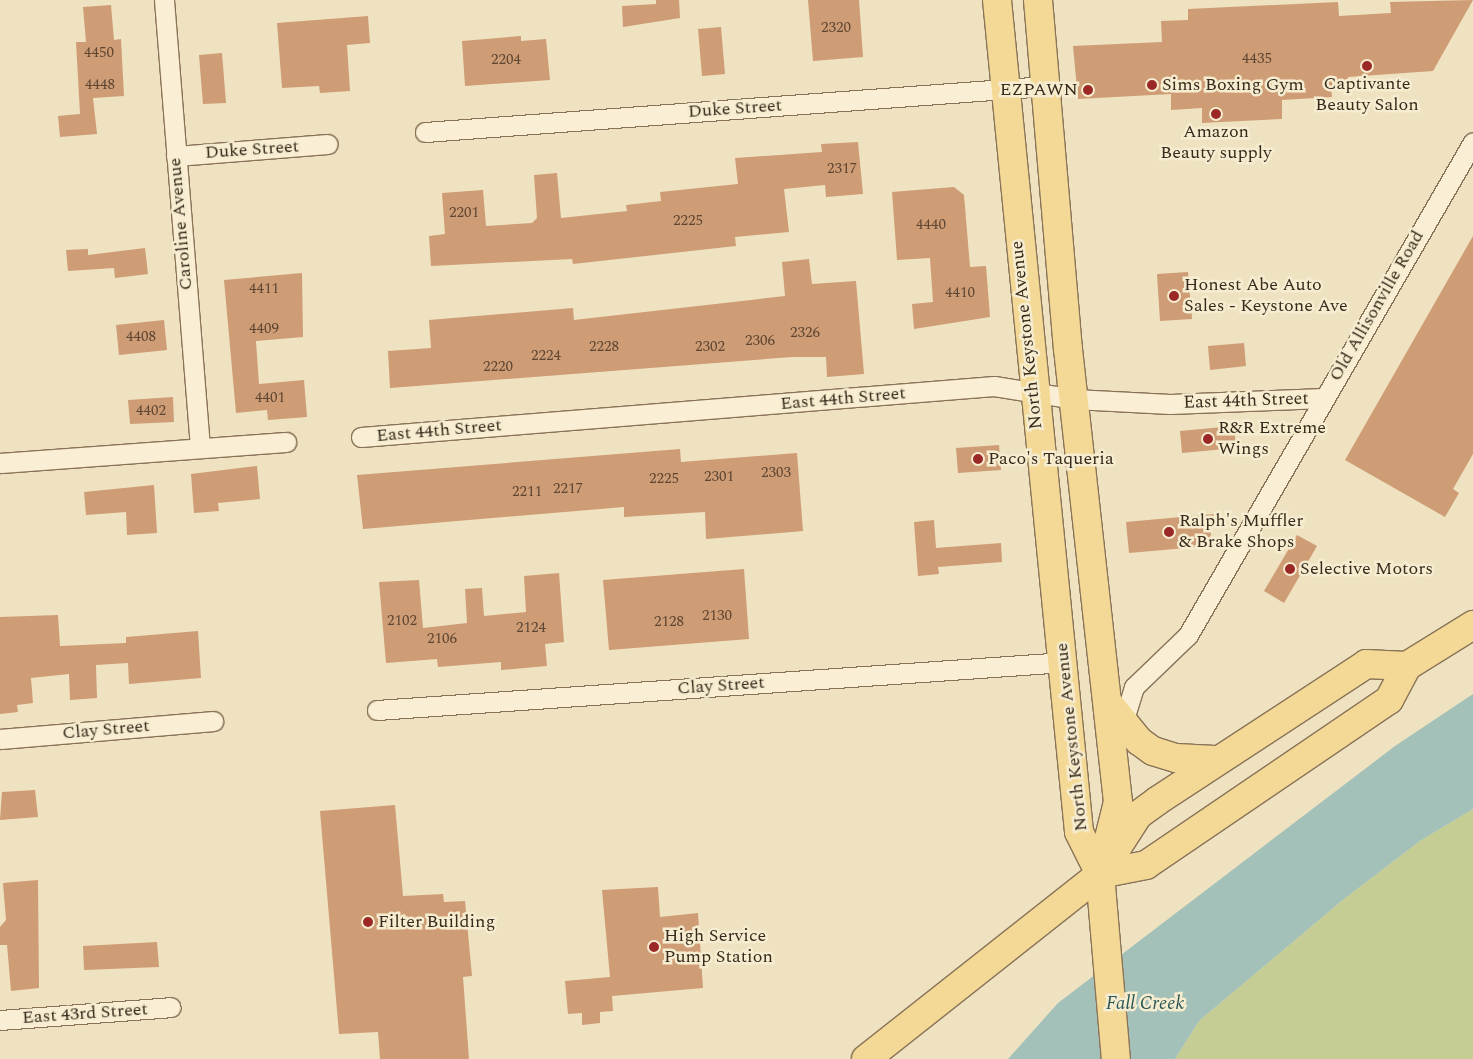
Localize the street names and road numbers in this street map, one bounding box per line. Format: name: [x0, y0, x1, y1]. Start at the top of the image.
street label: Duke Street: [687, 95, 783, 123]
street label: Duke Street: [204, 136, 300, 164]
street label: Caroline Avenue: [164, 157, 198, 291]
street label: Old Allisonville Road: [1325, 227, 1429, 385]
street label: North Keystone Avenue: [1006, 240, 1048, 430]
street label: East 44th Street: [780, 383, 906, 415]
street label: East 44th Street: [1183, 388, 1309, 414]
street label: East 44th Street: [376, 415, 502, 447]
street label: North Keystone Avenue: [1051, 642, 1093, 832]
street label: Clay Street: [677, 672, 765, 700]
street label: Clay Street: [62, 715, 150, 745]
street label: East 43rd Street: [21, 999, 149, 1029]

